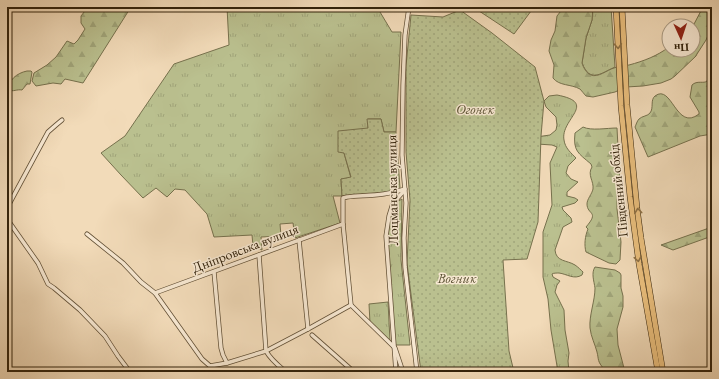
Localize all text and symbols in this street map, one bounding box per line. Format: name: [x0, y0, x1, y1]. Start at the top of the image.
north arrow: [661, 18, 701, 58]
text: Пн: [673, 41, 689, 55]
one-way arrow: [614, 43, 623, 49]
park label: Огонек: [456, 100, 494, 118]
street label: Лоцманська вулиця: [382, 135, 402, 245]
street label: Південний обхід: [604, 143, 632, 239]
one-way arrow: [634, 208, 643, 214]
street label: Дніпровська вулиця: [189, 219, 301, 277]
one-way arrow: [633, 256, 642, 262]
park label: Вогник: [437, 269, 477, 287]

